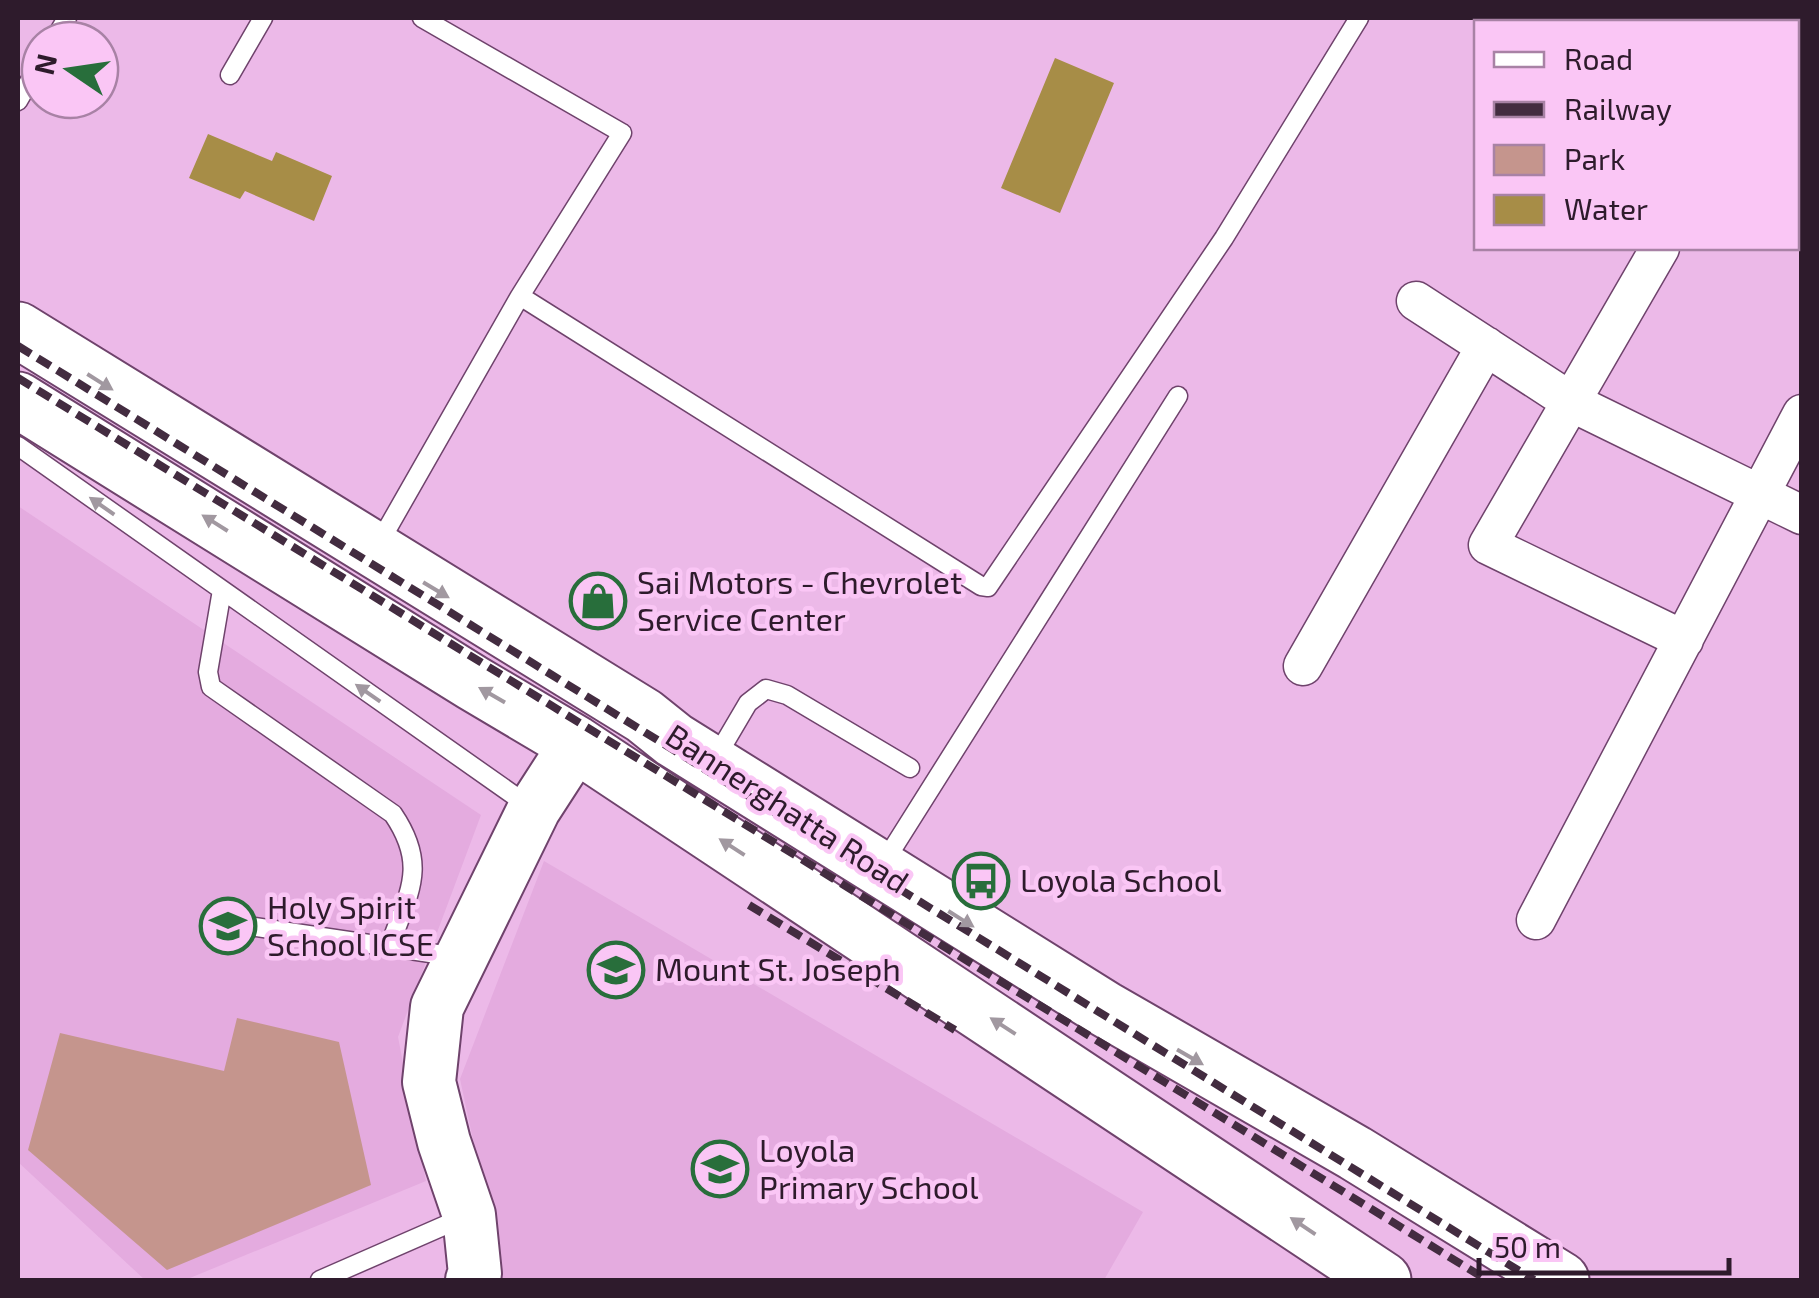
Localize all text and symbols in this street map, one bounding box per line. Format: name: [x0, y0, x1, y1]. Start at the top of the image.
north arrow: [20, 20, 120, 120]
legend: [1474, 20, 1799, 250]
text: Road: [1564, 40, 1633, 76]
text: N: [26, 50, 64, 78]
text: Railway: [1564, 90, 1672, 126]
text: Park: [1564, 140, 1625, 176]
text: Water: [1564, 190, 1648, 226]
one-way arrow: [86, 373, 114, 390]
one-way arrow: [89, 497, 115, 516]
one-way arrow: [202, 515, 229, 533]
place label: Sai Motors - Chevrolet Service Center: [637, 562, 962, 637]
shop icon: Sai Motors - Chevrolet Service Center: [568, 571, 628, 631]
one-way arrow: [422, 581, 450, 598]
one-way arrow: [355, 684, 381, 703]
one-way arrow: [478, 686, 506, 704]
street label: Bannerghatta Road: [660, 715, 916, 900]
one-way arrow: [718, 838, 746, 857]
bus stop icon: Loyola School: [951, 851, 1011, 911]
place label: Loyola School: [1020, 860, 1222, 898]
place label: Holy Spirit School ICSE: [267, 887, 434, 962]
school or university icon: Holy Spirit School ICSE: [198, 896, 258, 956]
one-way arrow: [947, 910, 975, 928]
school or university icon: Mount St. Joseph: [586, 940, 646, 1000]
place label: Mount St. Joseph: [655, 949, 901, 987]
one-way arrow: [989, 1018, 1017, 1036]
one-way arrow: [1176, 1048, 1204, 1066]
place label: Loyola Primary School: [759, 1130, 979, 1205]
school or university icon: Loyola Primary School: [690, 1139, 750, 1199]
scale bar: [1479, 1213, 1729, 1275]
one-way arrow: [1289, 1217, 1316, 1236]
text: 50 m: [1494, 1228, 1561, 1264]

